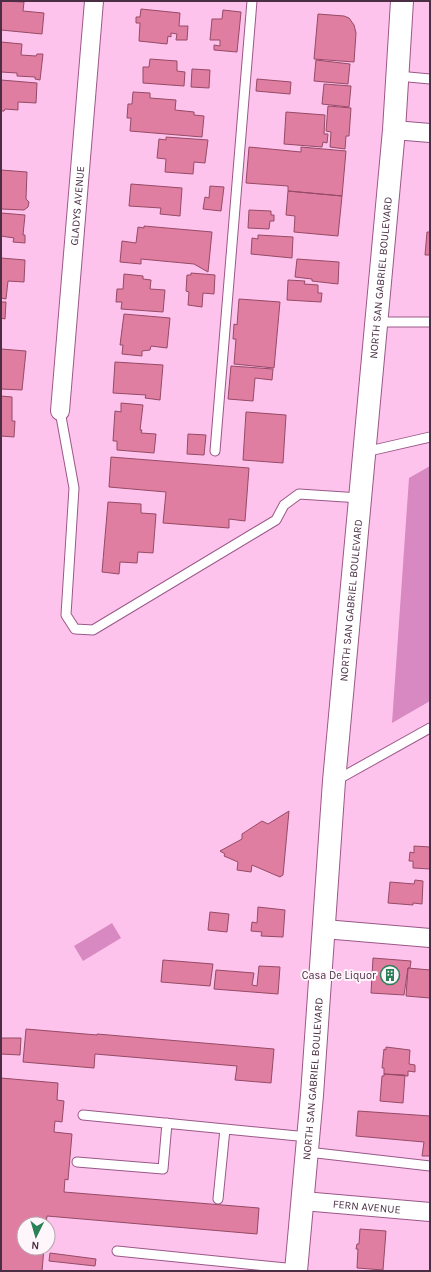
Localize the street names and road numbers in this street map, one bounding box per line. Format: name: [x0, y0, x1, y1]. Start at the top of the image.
street label: GLADYS AVENUE: [68, 165, 87, 246]
street label: NORTH SAN GABRIEL BOULEVARD: [367, 196, 395, 359]
street label: NORTH SAN GABRIEL BOULEVARD: [337, 519, 365, 682]
street label: NORTH SAN GABRIEL BOULEVARD: [300, 997, 326, 1160]
street label: FERN AVENUE: [332, 1198, 401, 1216]

